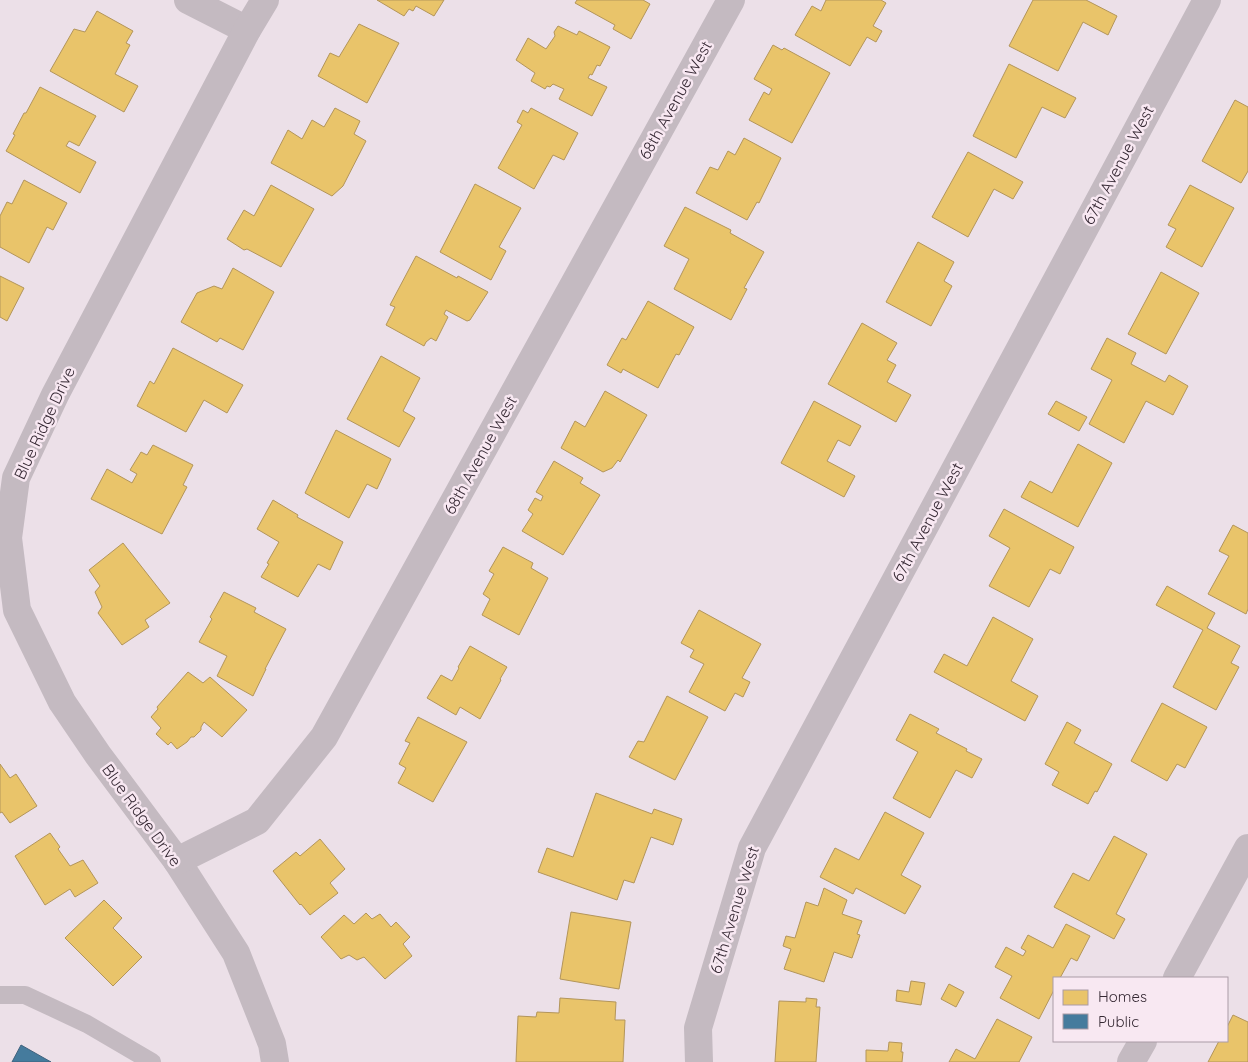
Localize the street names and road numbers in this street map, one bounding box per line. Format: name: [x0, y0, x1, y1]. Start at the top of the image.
street label: 68th Avenue West: [634, 37, 716, 163]
street label: 67th Avenue West: [1078, 102, 1158, 228]
street label: Blue Ridge Drive: [9, 364, 79, 482]
street label: 68th Avenue West: [439, 392, 521, 518]
street label: 67th Avenue West: [887, 459, 967, 585]
street label: Blue Ridge Drive: [98, 760, 186, 870]
street label: 67th Avenue West: [705, 844, 763, 976]

